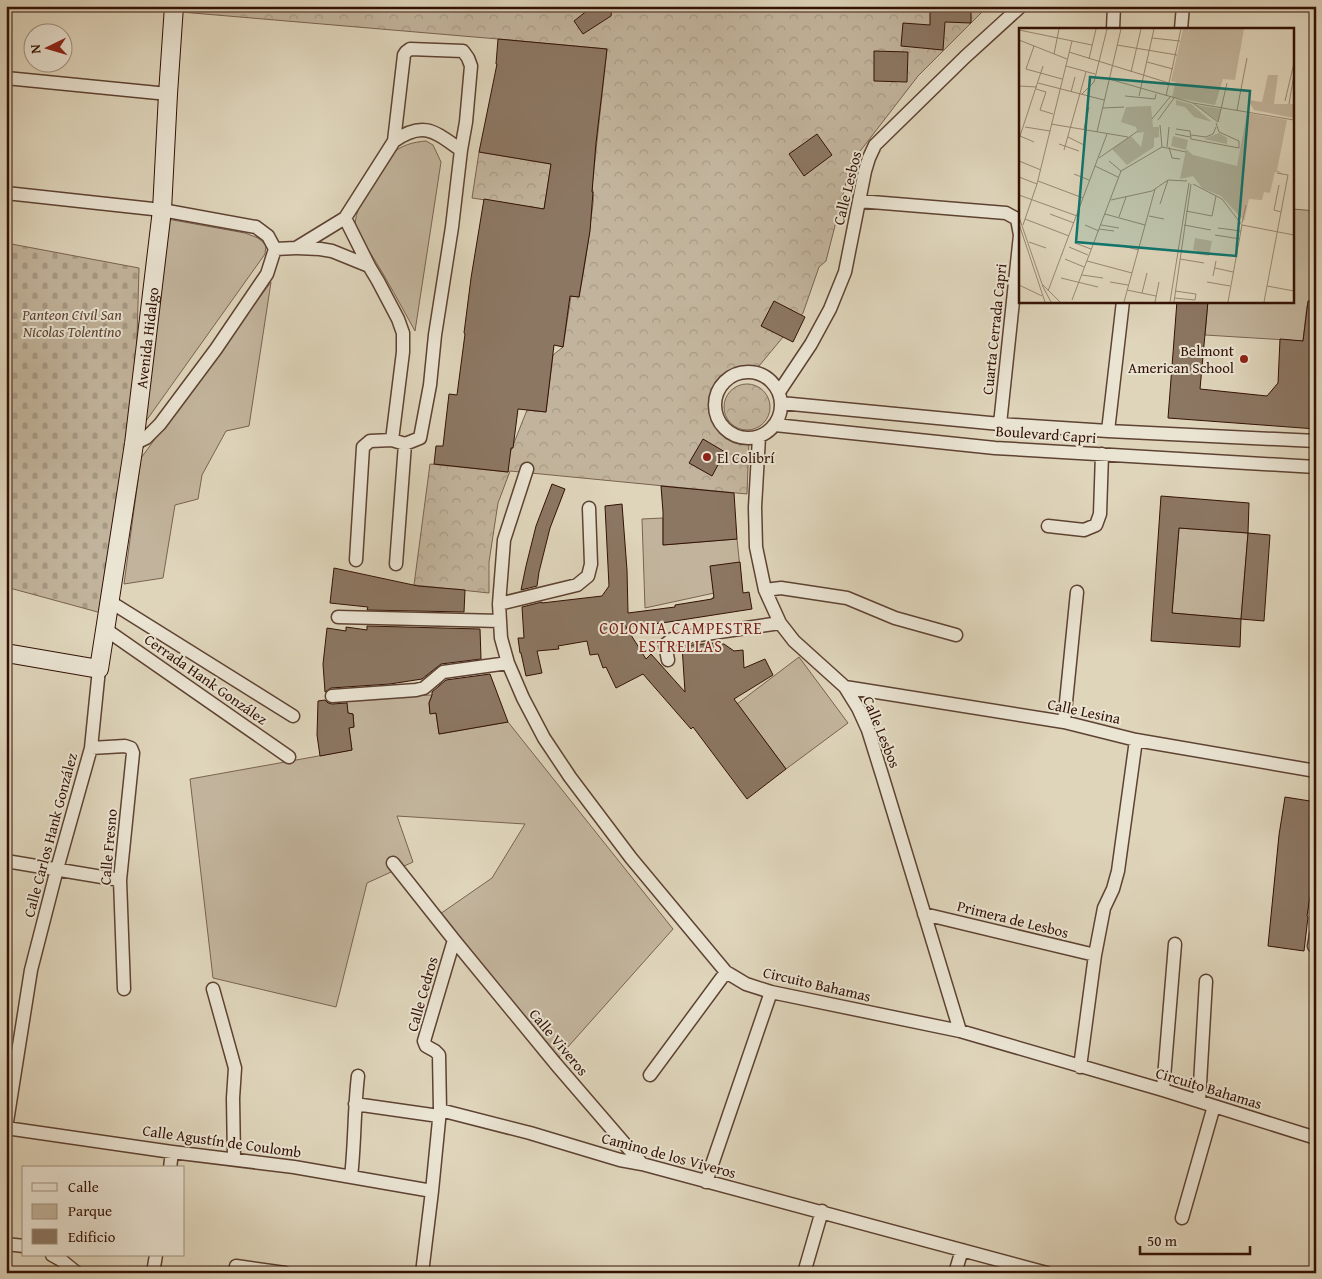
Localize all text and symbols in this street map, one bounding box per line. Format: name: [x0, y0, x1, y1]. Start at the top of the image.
north arrow: [22, 22, 72, 72]
inset map: [1019, 28, 1294, 302]
text: N: [25, 43, 45, 55]
street label: Calle Lesbos: [828, 149, 866, 227]
street label: Cuarta Cerrada Capri: [977, 262, 1011, 396]
street label: Avenida Hidalgo: [130, 285, 163, 390]
park label: Panteon Civil San Nicolas Tolentino: [21, 304, 122, 342]
place label: Belmont American School: [1128, 340, 1235, 378]
marker: Belmont American School: [1238, 353, 1250, 365]
street label: Boulevard Capri: [995, 420, 1097, 448]
place label: El Colibrí: [717, 447, 775, 468]
marker: El Colibrí: [701, 451, 713, 463]
district label: COLONIA CAMPESTRE ESTRELLAS: [599, 616, 763, 658]
street label: Cerrada Hank González: [140, 629, 272, 730]
street label: Calle Lesbos: [858, 693, 906, 771]
street label: Calle Lesina: [1046, 693, 1122, 729]
street label: Calle Carlos Hank González: [18, 750, 82, 919]
street label: Calle Fresno: [94, 808, 122, 886]
street label: Primera de Lesbos: [955, 895, 1071, 943]
street label: Calle Cedros: [401, 954, 443, 1034]
street label: Circuito Bahamas: [761, 961, 873, 1007]
street label: Calle Viveros: [525, 1004, 593, 1080]
street label: Circuito Bahamas: [1153, 1062, 1265, 1114]
street label: Calle Agustín de Coulomb: [141, 1119, 303, 1163]
street label: Camino de los Viveros: [599, 1127, 739, 1183]
legend: [22, 1166, 185, 1256]
text: Calle: [68, 1176, 99, 1197]
text: Parque: [68, 1200, 112, 1221]
scale bar: [1140, 1224, 1250, 1256]
text: Edificio: [68, 1226, 116, 1247]
text: 50 m: [1147, 1230, 1178, 1251]

